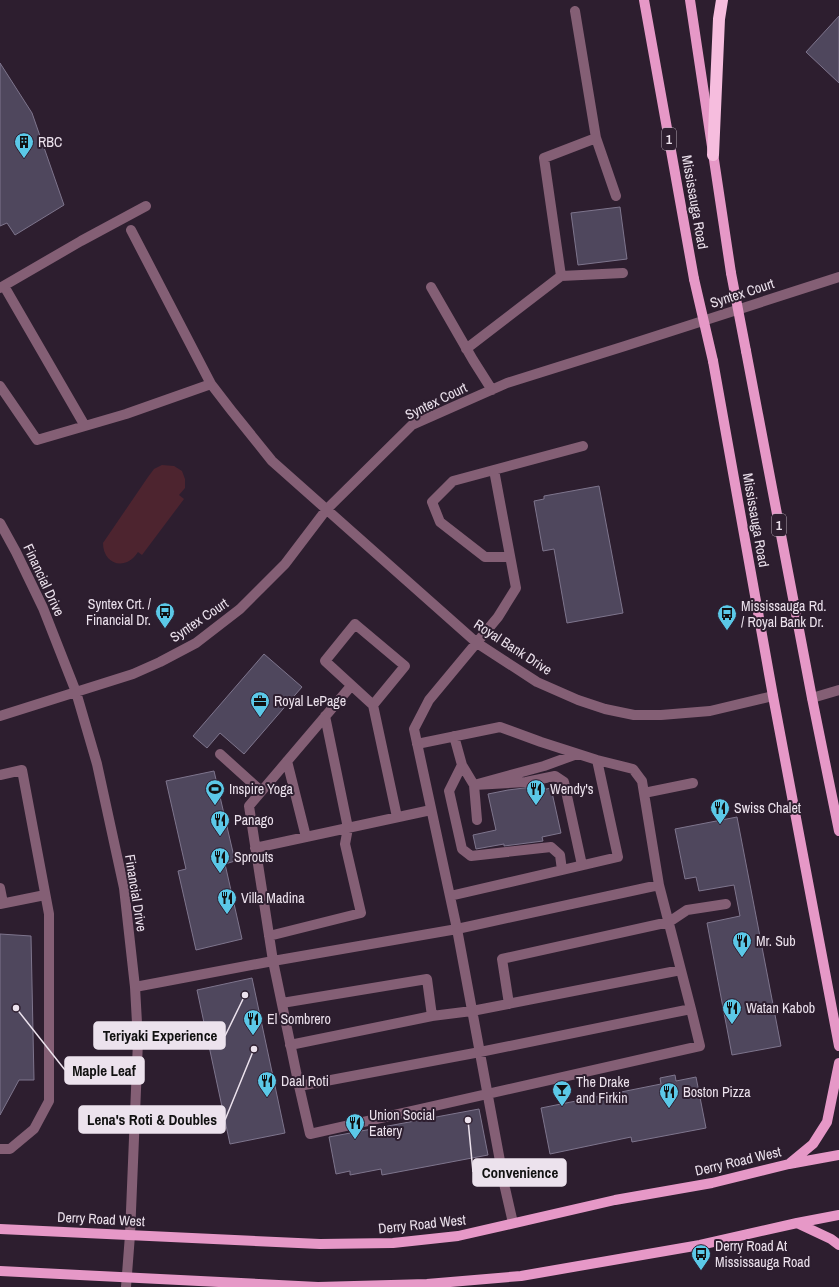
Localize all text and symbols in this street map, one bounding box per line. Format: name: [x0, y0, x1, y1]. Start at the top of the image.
road number: 1: [662, 128, 676, 150]
building icon: RBC: [13, 131, 35, 159]
place label: RBC: [38, 133, 62, 151]
street label: Mississauga Road: [678, 154, 712, 250]
street label: Syntex Court: [708, 274, 776, 312]
street label: Syntex Court: [402, 378, 470, 424]
street label: Mississauga Road: [739, 472, 773, 568]
road number: 1: [772, 514, 786, 536]
street label: Financial Drive: [19, 541, 69, 619]
street label: Syntex Court: [166, 594, 232, 646]
place label: Syntex Crt. / Financial Dr.: [86, 595, 152, 629]
place label: Mississauga Rd. / Royal Bank Dr.: [741, 597, 827, 631]
bus stop icon: Syntex Crt. / Financial Dr.: [154, 601, 176, 629]
bus stop icon: Mississauga Rd. / Royal Bank Dr.: [716, 603, 738, 631]
street label: Royal Bank Drive: [471, 615, 555, 679]
office icon: Royal LePage: [249, 690, 271, 718]
place label: Royal LePage: [274, 692, 346, 710]
sports icon: Inspire Yoga: [204, 778, 226, 806]
restaurant icon: Wendy's: [525, 778, 547, 806]
place label: Inspire Yoga: [229, 780, 294, 798]
place label: Wendy's: [550, 780, 594, 798]
restaurant icon: Swiss Chalet: [709, 797, 731, 825]
place label: Swiss Chalet: [734, 799, 801, 817]
restaurant icon: Panago: [209, 809, 231, 837]
place label: Panago: [234, 811, 274, 829]
restaurant icon: Sprouts: [209, 846, 231, 874]
place label: Sprouts: [234, 848, 274, 866]
street label: Financial Drive: [121, 853, 151, 933]
restaurant icon: Villa Madina: [216, 887, 238, 915]
place label: Villa Madina: [241, 889, 305, 907]
restaurant icon: Mr. Sub: [731, 930, 753, 958]
place label: Mr. Sub: [756, 932, 796, 950]
restaurant icon: Watan Kabob: [721, 997, 743, 1025]
place label: Watan Kabob: [746, 999, 815, 1017]
restaurant icon: El Sombrero: [242, 1008, 264, 1036]
place label: El Sombrero: [267, 1010, 331, 1028]
callout: Teriyaki Experience: [94, 1022, 225, 1049]
text: Teriyaki Experience: [103, 1025, 217, 1046]
callout: Maple Leaf: [65, 1057, 144, 1084]
text: Maple Leaf: [72, 1060, 137, 1081]
restaurant icon: Daal Roti: [256, 1070, 278, 1098]
place label: Daal Roti: [281, 1072, 329, 1090]
place label: The Drake and Firkin: [576, 1073, 630, 1107]
bar icon: The Drake and Firkin: [551, 1079, 573, 1107]
restaurant icon: Boston Pizza: [658, 1081, 680, 1109]
place label: Boston Pizza: [683, 1083, 751, 1101]
callout: Lena's Roti & Doubles: [79, 1106, 225, 1133]
place label: Union Social Eatery: [369, 1106, 435, 1140]
text: Lena's Roti & Doubles: [87, 1109, 217, 1130]
restaurant icon: Union Social Eatery: [344, 1112, 366, 1140]
street label: Derry Road West: [693, 1142, 783, 1180]
callout: Convenience: [473, 1159, 566, 1186]
text: Convenience: [482, 1162, 558, 1183]
street label: Derry Road West: [57, 1208, 145, 1230]
street label: Derry Road West: [377, 1210, 467, 1238]
place label: Derry Road At Mississauga Road: [715, 1237, 810, 1271]
bus stop icon: Derry Road At Mississauga Road: [690, 1243, 712, 1271]

